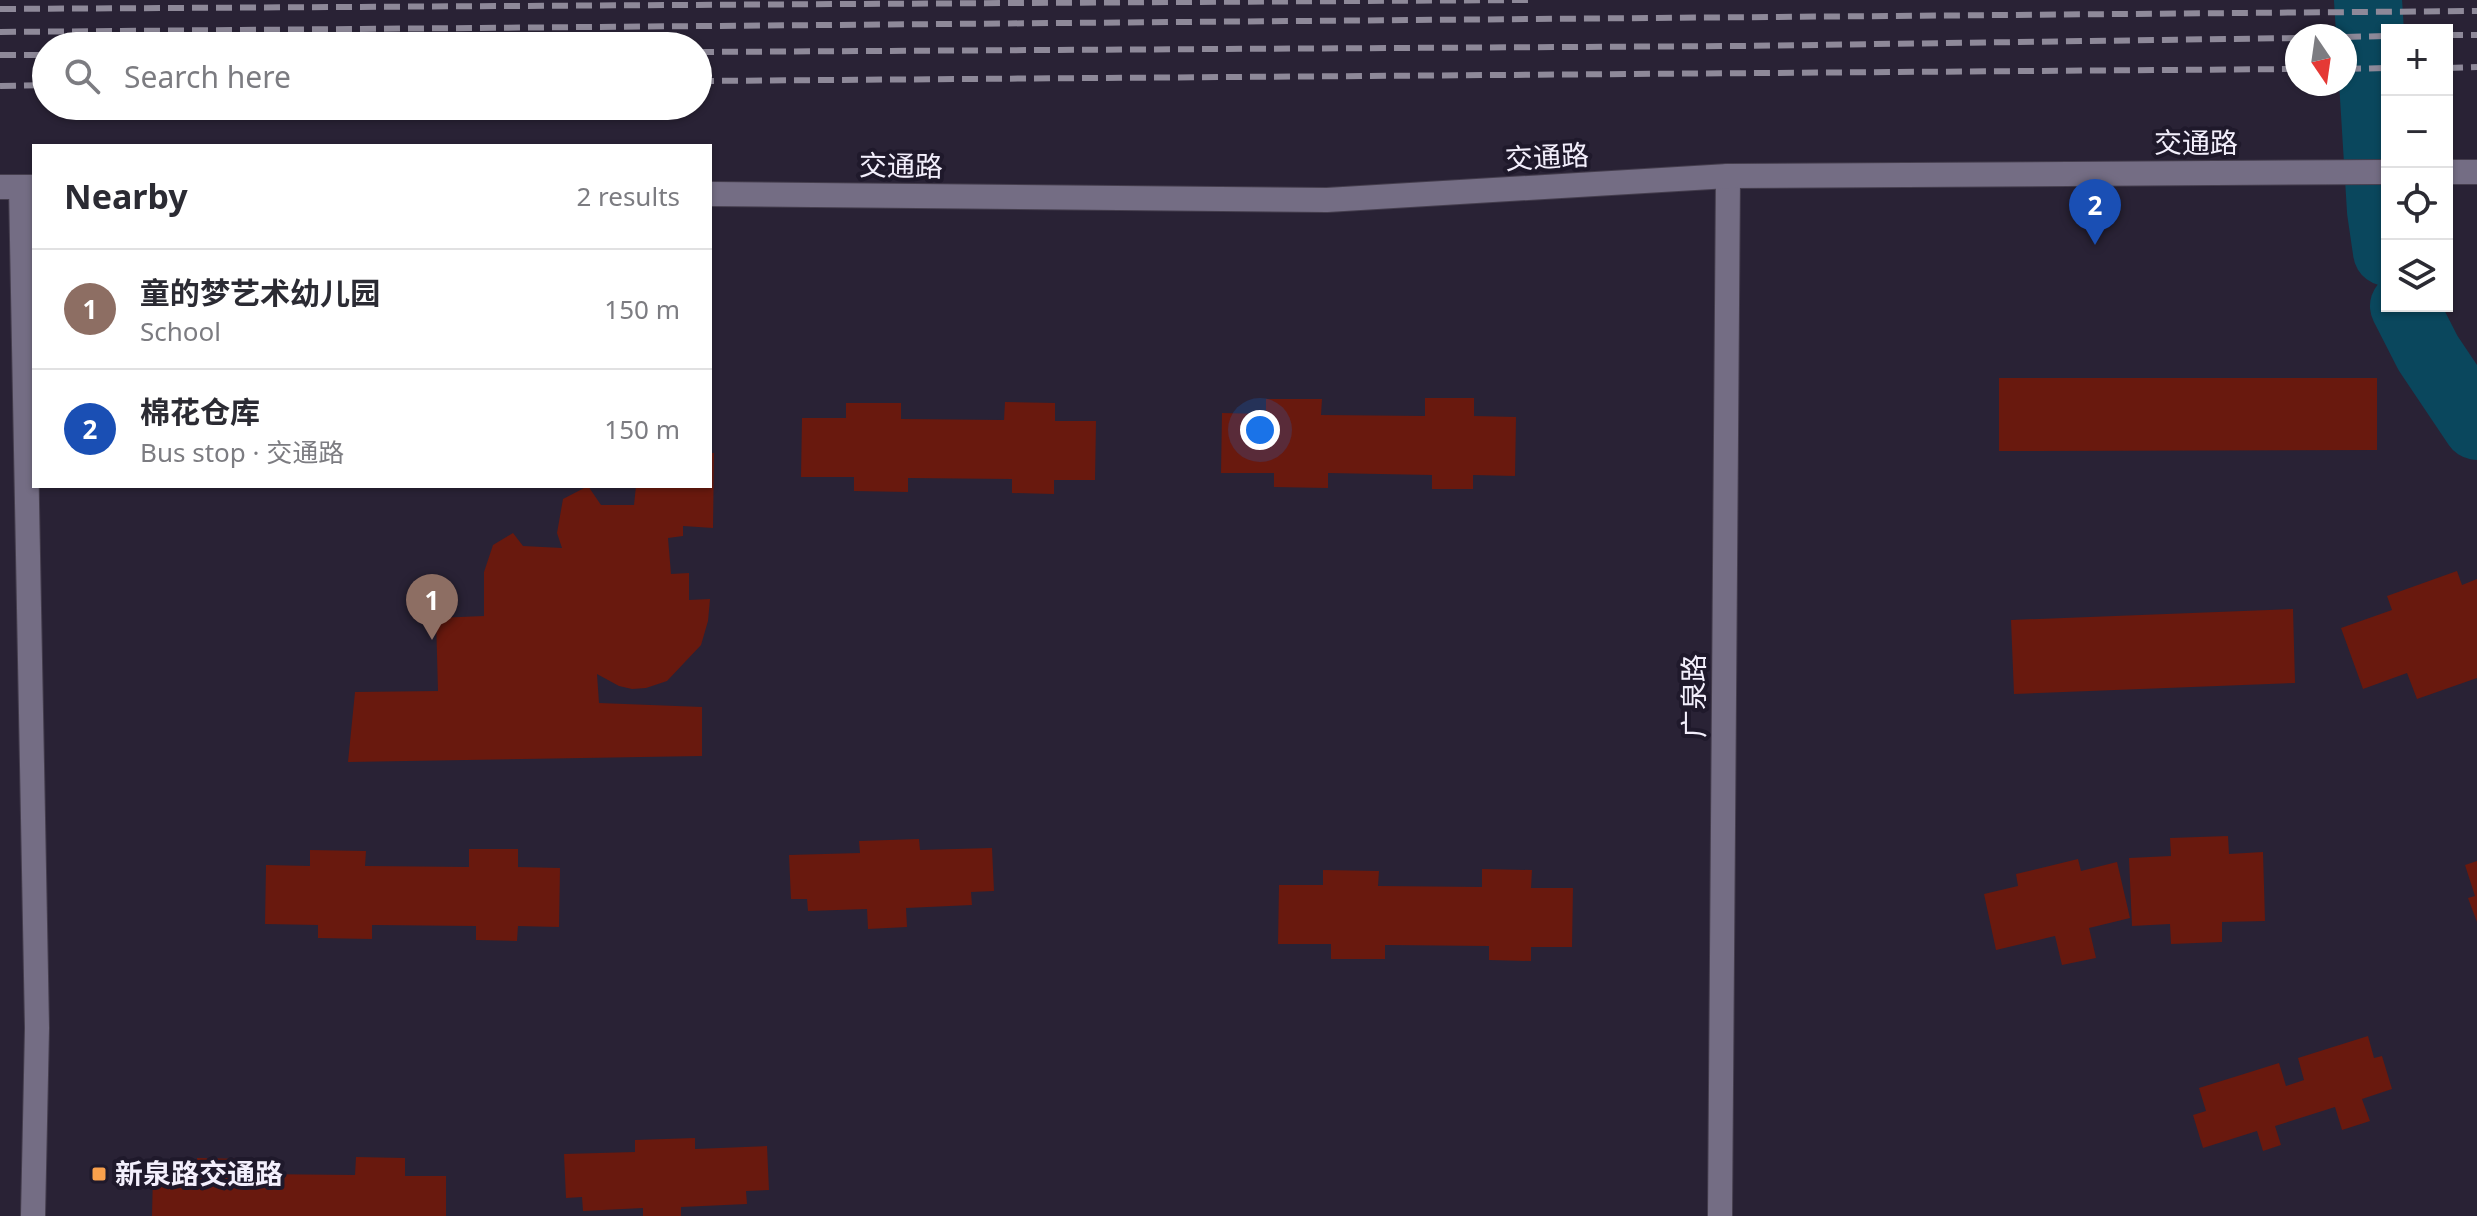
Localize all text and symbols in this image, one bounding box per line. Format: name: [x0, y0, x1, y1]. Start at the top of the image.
north arrow: [2285, 24, 2357, 96]
map controls: [2381, 24, 2453, 312]
button: +: [2381, 24, 2453, 96]
search box: [32, 32, 712, 120]
icon: search: [60, 54, 104, 98]
text: Search here: [124, 56, 291, 97]
button: −: [2381, 96, 2453, 168]
street label: 交通路: [2154, 123, 2238, 161]
street label: 交通路: [1504, 135, 1590, 177]
street label: 交通路: [859, 145, 943, 185]
button: locate: [2381, 168, 2453, 240]
text: Nearby: [64, 173, 188, 219]
text: 2 results: [576, 178, 680, 214]
pin: 2: [2069, 179, 2121, 245]
button: layers: [2381, 240, 2453, 312]
text: 童的梦艺术幼儿园: [140, 272, 380, 313]
text: 1: [83, 291, 97, 327]
text: 150 m: [604, 291, 680, 327]
text: School: [140, 313, 221, 349]
text: 棉花仓库: [140, 391, 260, 432]
your location: [1240, 410, 1280, 450]
text: 2: [83, 411, 97, 447]
text: 150 m: [604, 411, 680, 447]
text: Bus stop · 交通路: [140, 434, 344, 470]
pin: 1: [406, 574, 458, 640]
street label: 广泉路: [1674, 654, 1712, 738]
place label: 新泉路交通路: [115, 1154, 283, 1192]
marker: 新泉路交通路: [90, 1165, 108, 1183]

